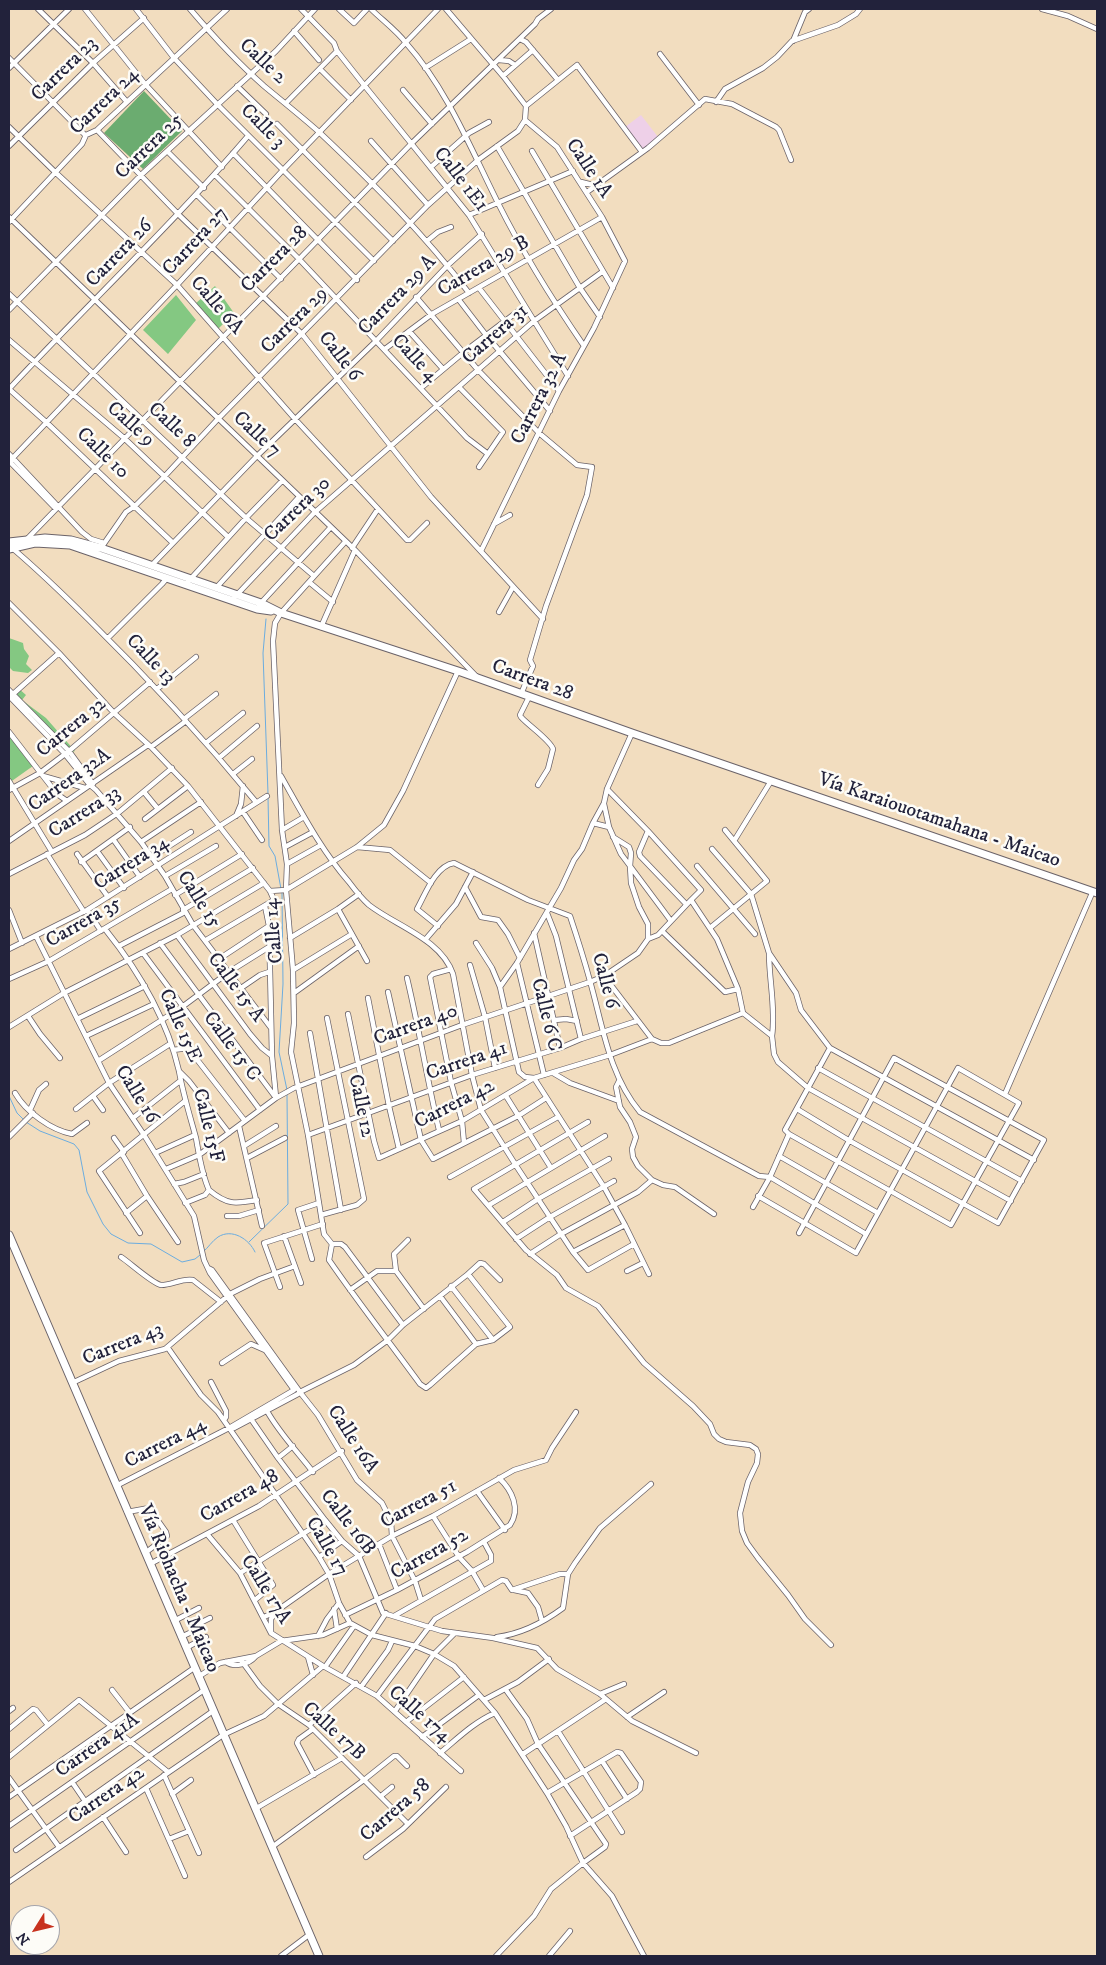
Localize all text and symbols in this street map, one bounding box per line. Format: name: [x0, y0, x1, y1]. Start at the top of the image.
street label: Carrera 23: [27, 33, 103, 107]
street label: Calle 2: [233, 34, 291, 90]
street label: Carrera 24: [66, 63, 144, 141]
street label: Calle 3: [235, 100, 289, 154]
street label: Carrera 25: [111, 109, 189, 185]
street label: Calle 1A: [559, 135, 617, 203]
street label: Calle 1E1: [427, 143, 493, 217]
street label: Carrera 27: [158, 203, 234, 281]
street label: Carrera 26: [82, 215, 158, 293]
street label: Carrera 28: [236, 221, 314, 299]
street label: Carrera 29 B: [434, 231, 534, 303]
street label: Carrera 29 A: [354, 251, 442, 341]
street label: Calle 6A: [184, 272, 248, 340]
street label: Carrera 29: [256, 282, 334, 360]
street label: Carrera 31: [458, 300, 534, 370]
street label: Calle 6: [312, 327, 366, 387]
street label: Calle 4: [386, 330, 442, 388]
street label: Carrera 32 A: [507, 349, 573, 449]
street label: Calle 9: [101, 397, 159, 453]
street label: Calle 8: [142, 398, 200, 454]
street label: Calle 7: [227, 407, 285, 463]
street label: Calle 10: [71, 423, 133, 485]
street label: Carrera 30: [260, 472, 336, 548]
street label: Calle 13: [120, 630, 180, 690]
street label: Carrera 28: [488, 655, 576, 707]
street label: Carrera 32: [32, 693, 112, 763]
street label: Carrera 32A: [24, 744, 116, 818]
street label: Vía Karaiouotamahana - Maicao: [815, 768, 1063, 874]
street label: Carrera 33: [45, 782, 125, 844]
street label: Carrera 34: [90, 832, 174, 896]
street label: Calle 15: [171, 867, 225, 933]
street label: Carrera 35: [42, 892, 126, 954]
street label: Calle 14: [260, 897, 290, 965]
street label: Calle 15 A: [201, 949, 269, 1027]
street label: Calle 6: [585, 951, 623, 1011]
street label: Calle 6 C: [524, 976, 566, 1054]
street label: Calle 15E: [152, 986, 206, 1066]
street label: Carrera 40: [371, 1000, 461, 1052]
street label: Calle 15 C: [197, 1007, 265, 1087]
street label: Carrera 41: [423, 1037, 511, 1087]
street label: Calle 16: [109, 1062, 163, 1128]
street label: Calle 12: [342, 1072, 378, 1140]
street label: Carrera 42: [411, 1075, 499, 1135]
street label: Calle 15F: [186, 1086, 228, 1166]
street label: Carrera 43: [79, 1318, 167, 1372]
street label: Calle 16A: [321, 1401, 383, 1479]
street label: Carrera 44: [121, 1413, 211, 1475]
street label: Carrera 48: [196, 1465, 284, 1529]
street label: Carrera 51: [377, 1475, 461, 1535]
street label: Calle 16B: [314, 1485, 380, 1561]
street label: Vía Riohacha - Maicao: [132, 1501, 224, 1677]
street label: Calle 17: [300, 1513, 352, 1581]
street label: Carrera 52: [387, 1524, 473, 1586]
street label: Calle 17A: [234, 1551, 296, 1629]
street label: Calle 174: [383, 1681, 455, 1749]
street label: Calle 17B: [296, 1697, 370, 1767]
street label: Carrera 41A: [51, 1708, 145, 1784]
street label: Carrera 42: [64, 1762, 150, 1830]
street label: Carrera 58: [356, 1774, 436, 1848]
north arrow: [10, 1905, 60, 1955]
text: N: [13, 1928, 34, 1948]

